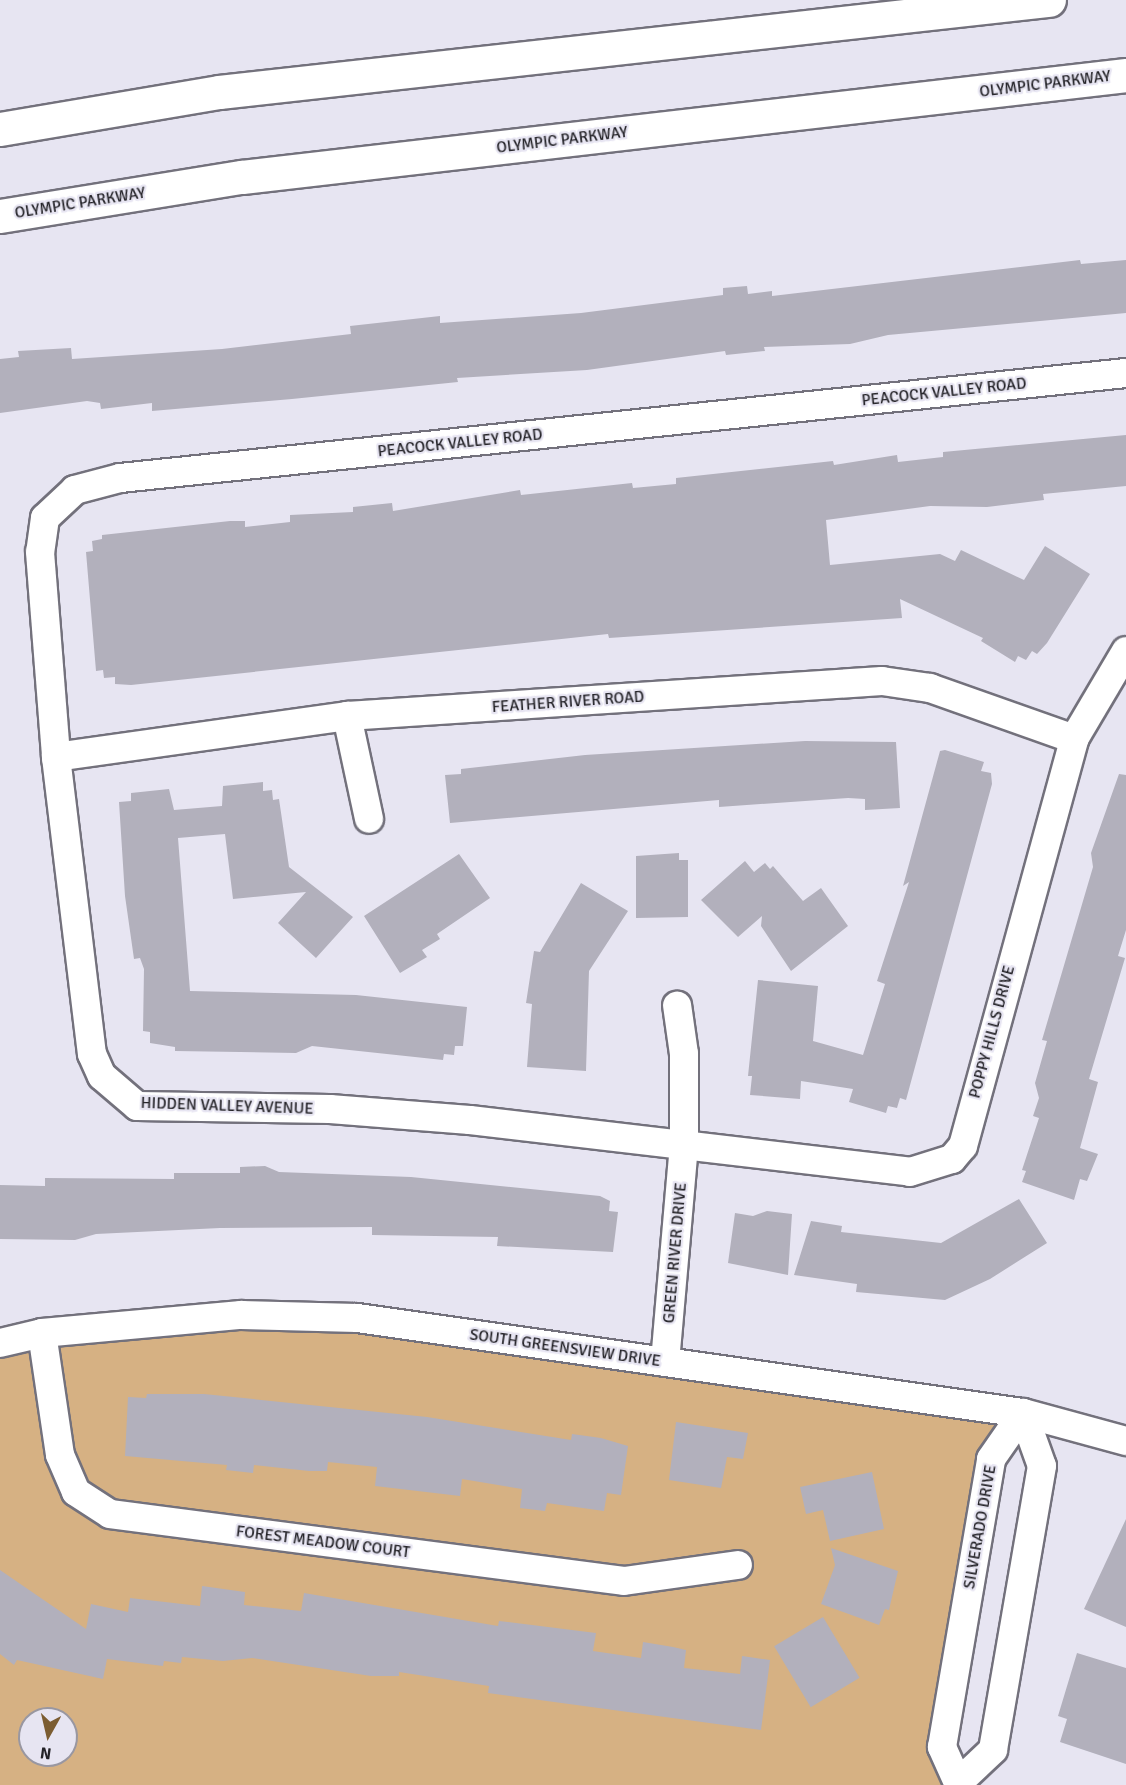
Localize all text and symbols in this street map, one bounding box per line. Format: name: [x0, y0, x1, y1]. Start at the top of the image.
street label: OLYMPIC PARKWAY: [978, 66, 1112, 102]
street label: OLYMPIC PARKWAY: [495, 122, 629, 158]
street label: OLYMPIC PARKWAY: [13, 183, 147, 223]
street label: PEACOCK VALLEY ROAD: [861, 374, 1027, 410]
street label: PEACOCK VALLEY ROAD: [377, 425, 543, 461]
street label: FEATHER RIVER ROAD: [491, 687, 645, 717]
street label: POPPY HILLS DRIVE: [965, 964, 1019, 1100]
street label: HIDDEN VALLEY AVENUE: [140, 1093, 314, 1119]
street label: GREEN RIVER DRIVE: [659, 1182, 691, 1324]
street label: SOUTH GREENSVIEW DRIVE: [468, 1325, 662, 1371]
street label: SILVERADO DRIVE: [960, 1464, 1000, 1590]
street label: FOREST MEADOW COURT: [235, 1522, 411, 1562]
north arrow: [18, 1707, 78, 1767]
text: N: [39, 1742, 53, 1764]

